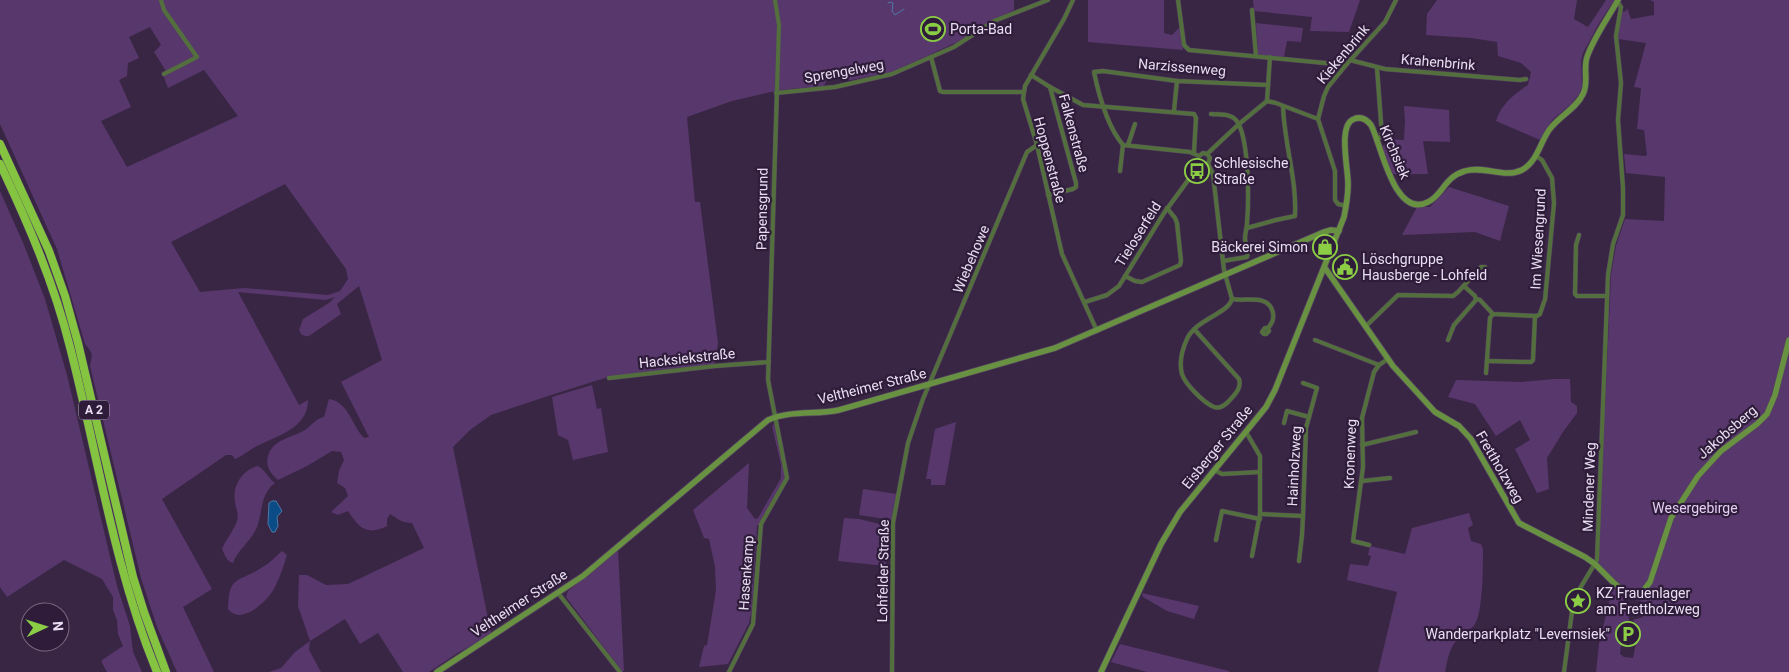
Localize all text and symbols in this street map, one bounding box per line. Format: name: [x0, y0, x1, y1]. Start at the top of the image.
sports icon: Porta-Bad: [920, 16, 946, 42]
street label: Kiekenbrink: [1314, 20, 1373, 87]
place label: Porta-Bad: [950, 21, 1012, 37]
street label: Krahenbrink: [1400, 51, 1477, 73]
street label: Narzissenweg: [1137, 55, 1227, 79]
street label: Sprengelweg: [803, 56, 885, 86]
street label: Falkenstraße: [1056, 92, 1092, 174]
street label: Hoppenstraße: [1031, 115, 1069, 205]
street label: Kirchsiek: [1377, 123, 1414, 182]
place label: Schlesische Straße: [1214, 155, 1289, 187]
bus stop icon: Schlesische Straße: [1184, 158, 1210, 184]
street label: Papensgrund: [753, 168, 771, 250]
street label: Im Wiesengrund: [1527, 188, 1549, 290]
street label: Tieloserfeld: [1112, 199, 1164, 269]
street label: Wiebehowe: [950, 223, 992, 295]
shop icon: Bäckerei Simon: [1312, 234, 1338, 260]
place label: Bäckerei Simon: [1211, 239, 1308, 255]
place label: Löschgruppe Hausberge - Lohfeld: [1362, 251, 1487, 283]
public building icon: Löschgruppe Hausberge - Lohfeld: [1332, 254, 1358, 280]
street label: Hacksiekstraße: [638, 345, 736, 371]
street label: Veltheimer Straße: [816, 365, 928, 407]
road number: A 2: [79, 400, 109, 420]
street label: Eisberger Straße: [1178, 402, 1256, 492]
street label: Jakobsberg: [1694, 402, 1760, 462]
street label: Kronenweg: [1341, 419, 1359, 489]
street label: Hainholzweg: [1284, 425, 1304, 507]
street label: Frettholzweg: [1473, 428, 1527, 506]
street label: Mindener Weg: [1579, 442, 1599, 532]
park label: Wesergebirge: [1652, 500, 1738, 516]
street label: Lohfelder Straße: [874, 519, 892, 623]
street label: Hasenkamp: [735, 535, 757, 611]
street label: Veltheimer Straße: [468, 566, 570, 640]
place label: KZ Frauenlager am Frettholzweg: [1596, 585, 1700, 617]
place icon: KZ Frauenlager am Frettholzweg: [1565, 588, 1591, 614]
north arrow: [20, 602, 70, 652]
text: N: [50, 621, 66, 632]
parking icon: Wanderparkplatz "Levernsiek": [1615, 621, 1641, 647]
place label: Wanderparkplatz "Levernsiek": [1426, 626, 1610, 642]

